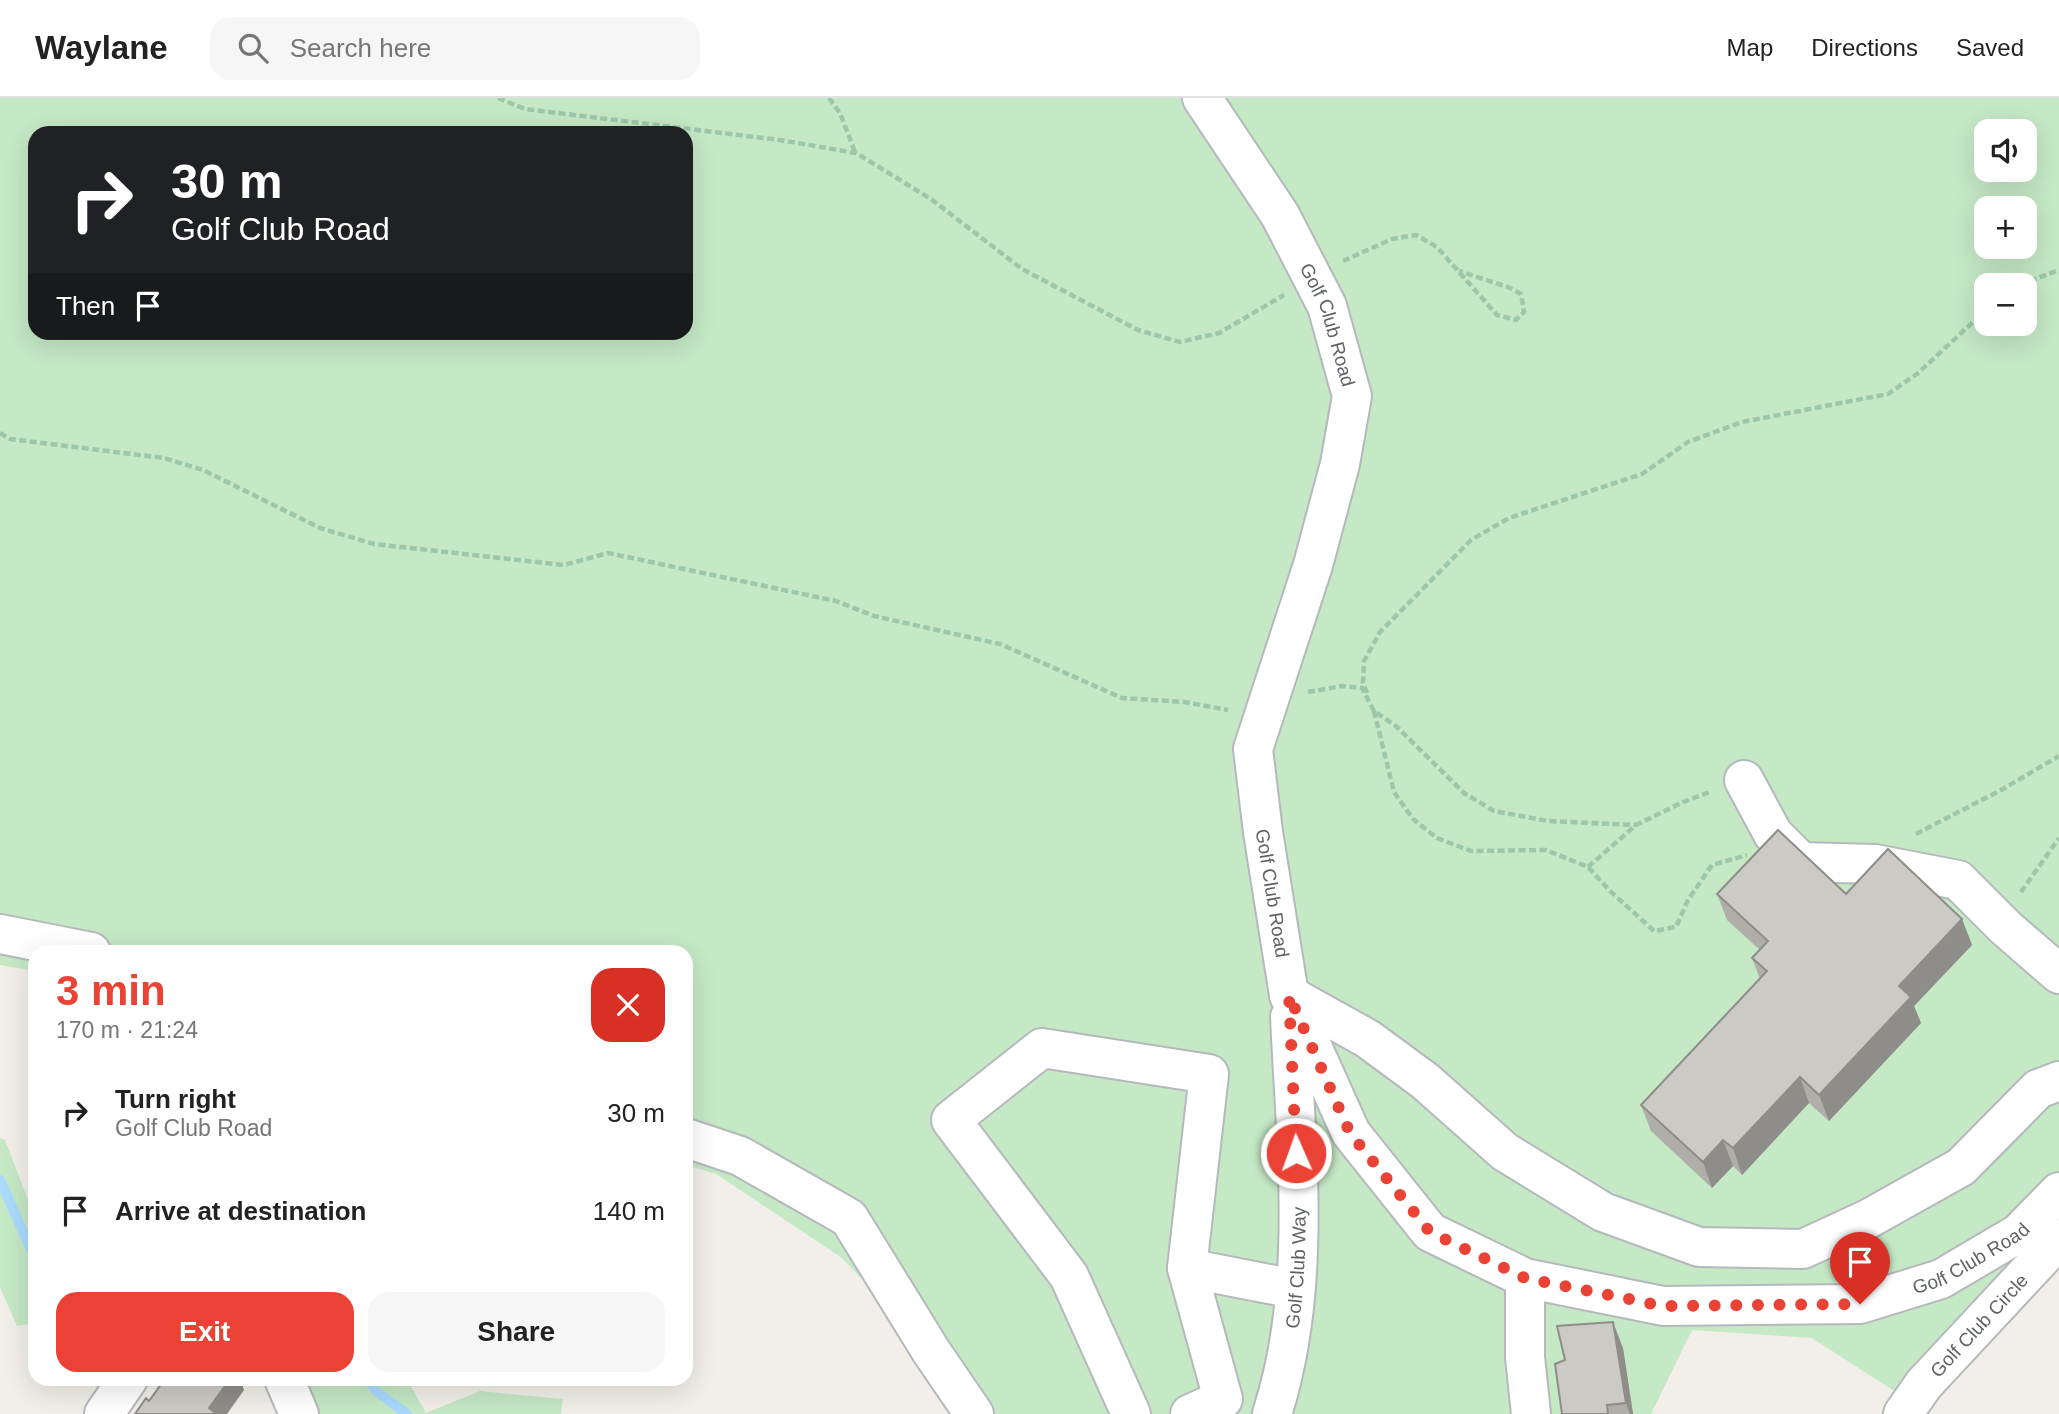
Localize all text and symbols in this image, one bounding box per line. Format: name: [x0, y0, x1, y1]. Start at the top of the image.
search box: [210, 17, 700, 80]
text: Waylane: [35, 29, 168, 66]
icon: search: [234, 29, 272, 67]
text: Search here: [290, 33, 431, 63]
text: Map: [1727, 34, 1773, 61]
text: Directions: [1811, 34, 1918, 61]
text: Saved: [1956, 34, 2024, 61]
map controls: [1974, 119, 2037, 336]
button: sound: [1974, 119, 2037, 182]
icon: right: [56, 154, 147, 245]
text: 30 m: [171, 154, 283, 208]
button: +: [1974, 196, 2037, 259]
text: Golf Club Road: [171, 211, 390, 247]
street label: Golf Club Road: [1296, 260, 1359, 389]
button: −: [1974, 273, 2037, 336]
icon: arrive: [129, 287, 167, 325]
text: Then: [56, 291, 115, 321]
street label: Golf Club Road: [1252, 827, 1293, 959]
text: 3 min: [56, 967, 166, 1014]
button: close: [591, 968, 665, 1042]
text: 170 m · 21:24: [56, 1017, 198, 1043]
text: Turn right: [115, 1084, 236, 1114]
icon: right: [56, 1094, 94, 1132]
text: 30 m: [607, 1098, 665, 1128]
text: Golf Club Road: [115, 1115, 272, 1141]
position arrow: [1259, 1116, 1333, 1190]
icon: arrive: [56, 1192, 94, 1230]
text: Arrive at destination: [115, 1196, 366, 1226]
text: 140 m: [593, 1196, 665, 1226]
street label: Golf Club Way: [1282, 1206, 1310, 1330]
street label: Golf Club Road: [1910, 1219, 2034, 1298]
pin: [1830, 1232, 1890, 1304]
icon: arrive: [1841, 1243, 1879, 1281]
street label: Golf Club Circle: [1926, 1270, 2032, 1381]
button: Exit: [56, 1292, 354, 1372]
button: Share: [368, 1292, 665, 1372]

